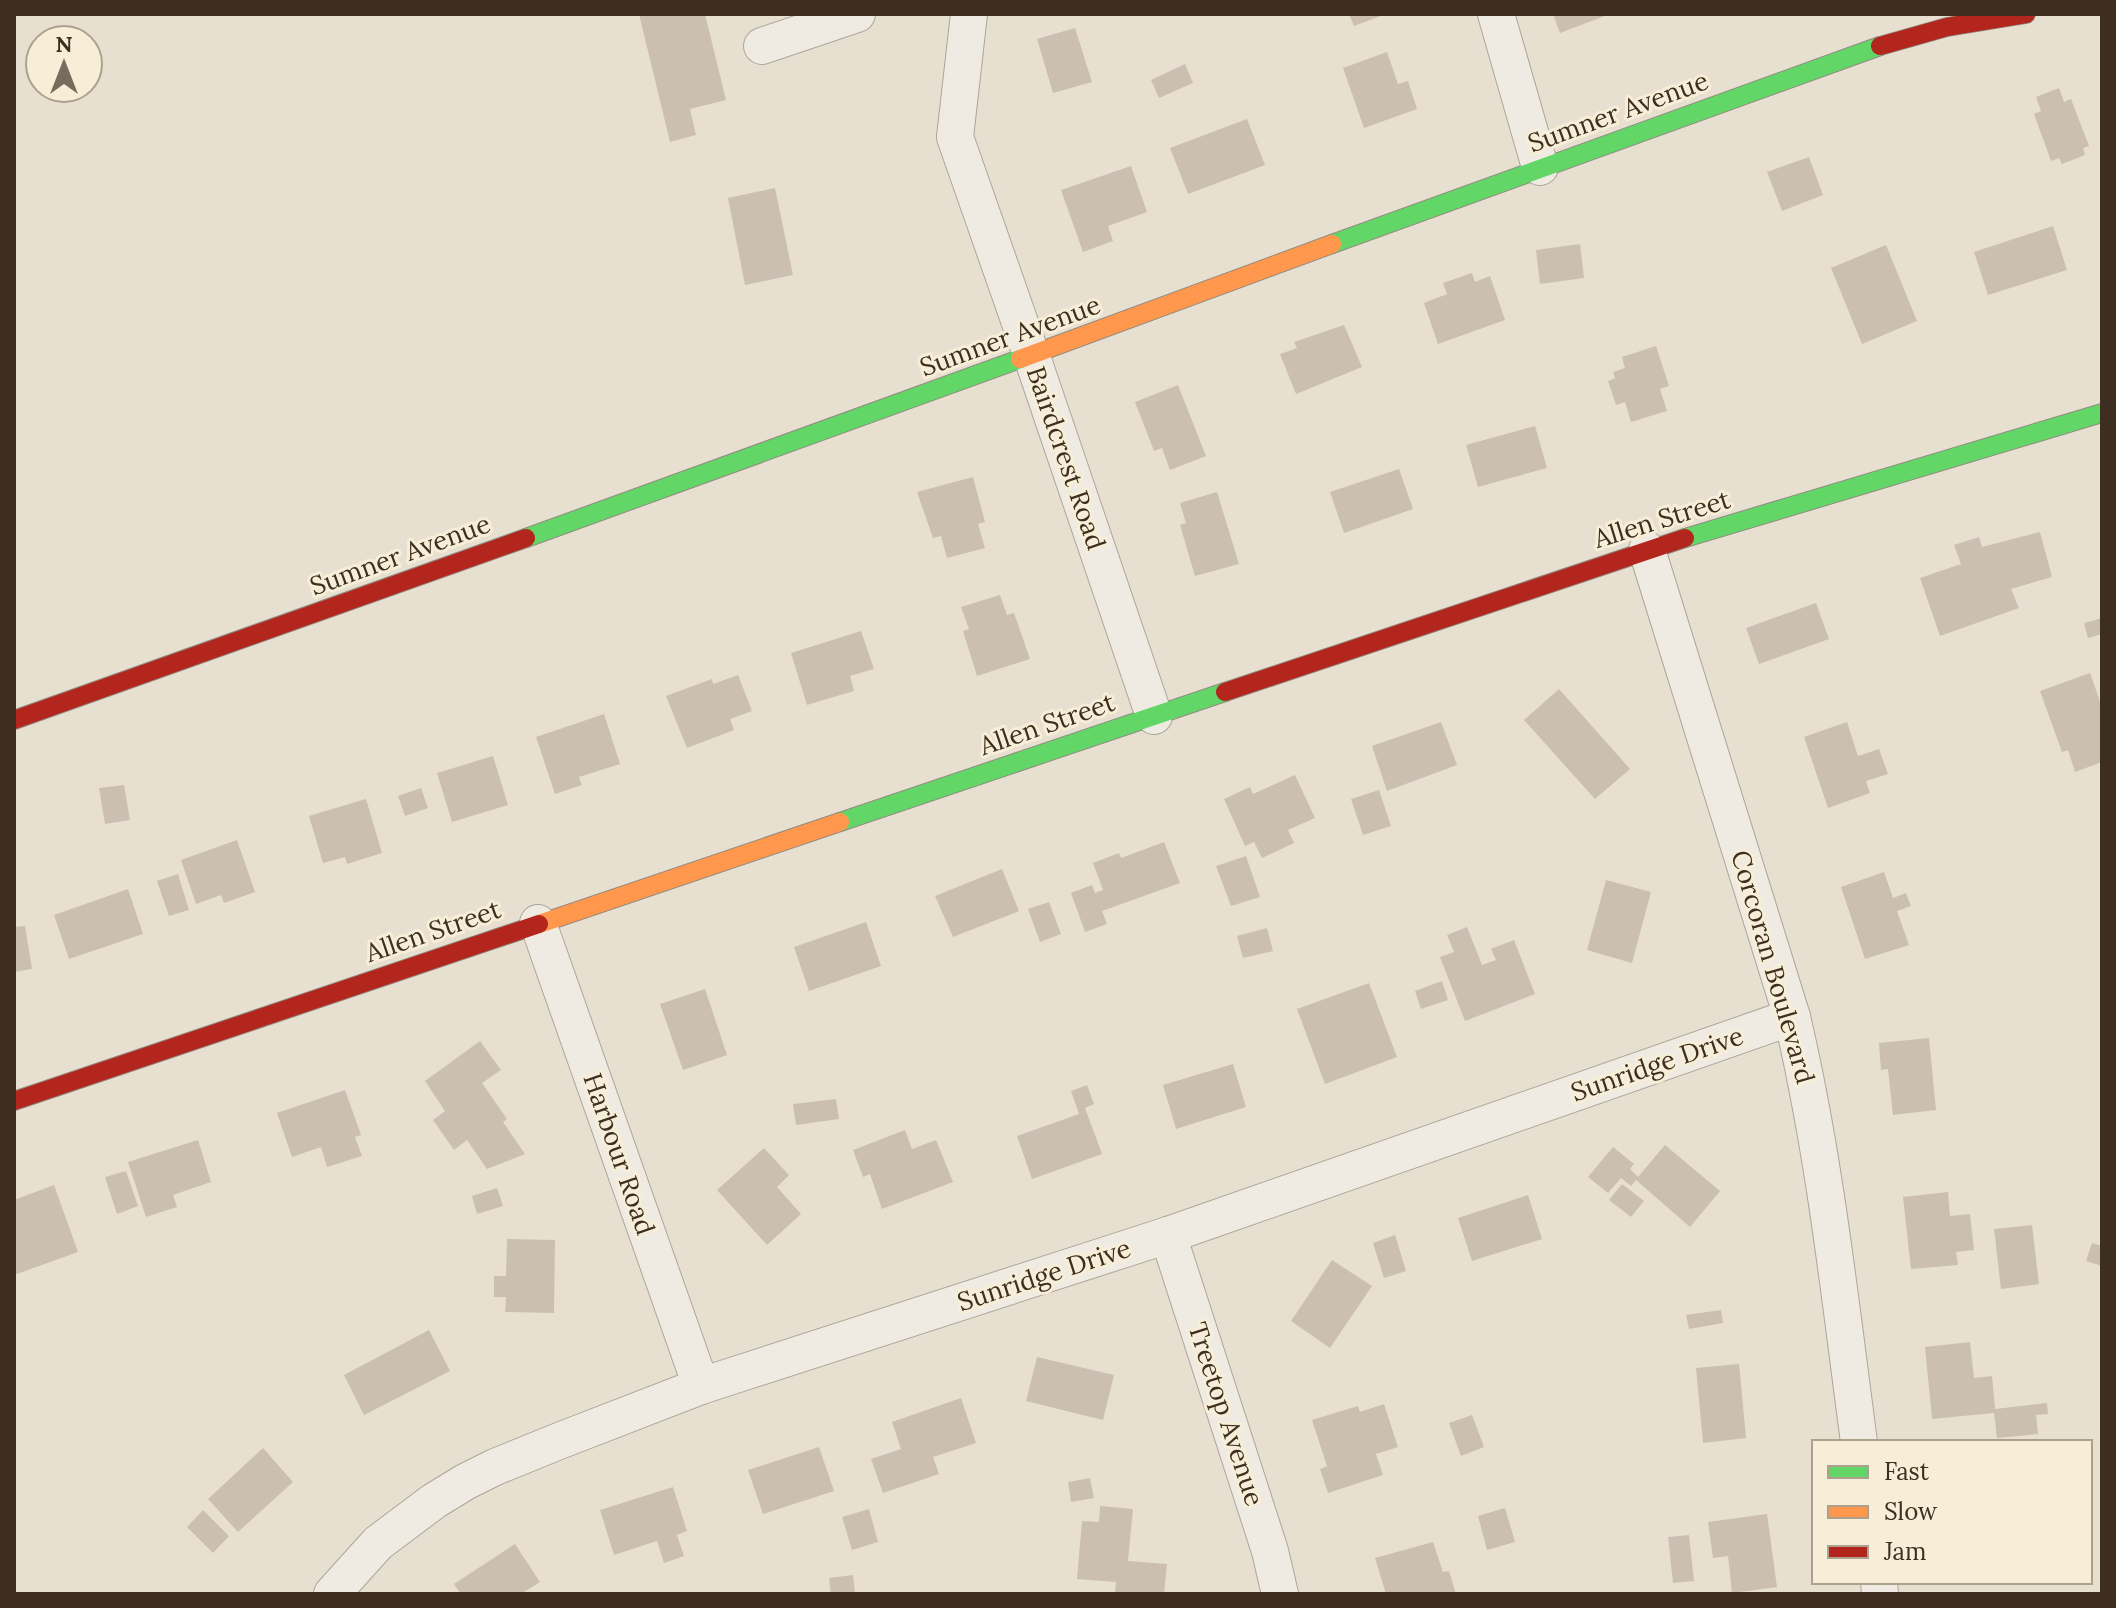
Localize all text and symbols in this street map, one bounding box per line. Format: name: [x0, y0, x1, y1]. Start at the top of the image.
north arrow: [24, 24, 104, 104]
text: N: [55, 30, 73, 58]
street label: Sumner Avenue: [1523, 64, 1713, 159]
street label: Sumner Avenue: [915, 288, 1105, 383]
street label: Bairdcrest Road: [1020, 362, 1113, 554]
street label: Allen Street: [1589, 482, 1734, 555]
street label: Sumner Avenue: [305, 507, 495, 602]
street label: Allen Street: [974, 685, 1119, 762]
street label: Corcoran Boulevard: [1724, 846, 1823, 1087]
street label: Allen Street: [360, 892, 505, 969]
street label: Sunridge Drive: [1566, 1019, 1747, 1108]
street label: Harbour Road: [576, 1069, 663, 1239]
street label: Sunridge Drive: [953, 1231, 1135, 1318]
street label: Treetop Avenue: [1181, 1318, 1272, 1510]
legend: [1812, 1440, 2092, 1584]
text: Fast: [1884, 1456, 1930, 1487]
text: Slow: [1884, 1496, 1938, 1527]
text: Jam: [1883, 1536, 1926, 1567]

